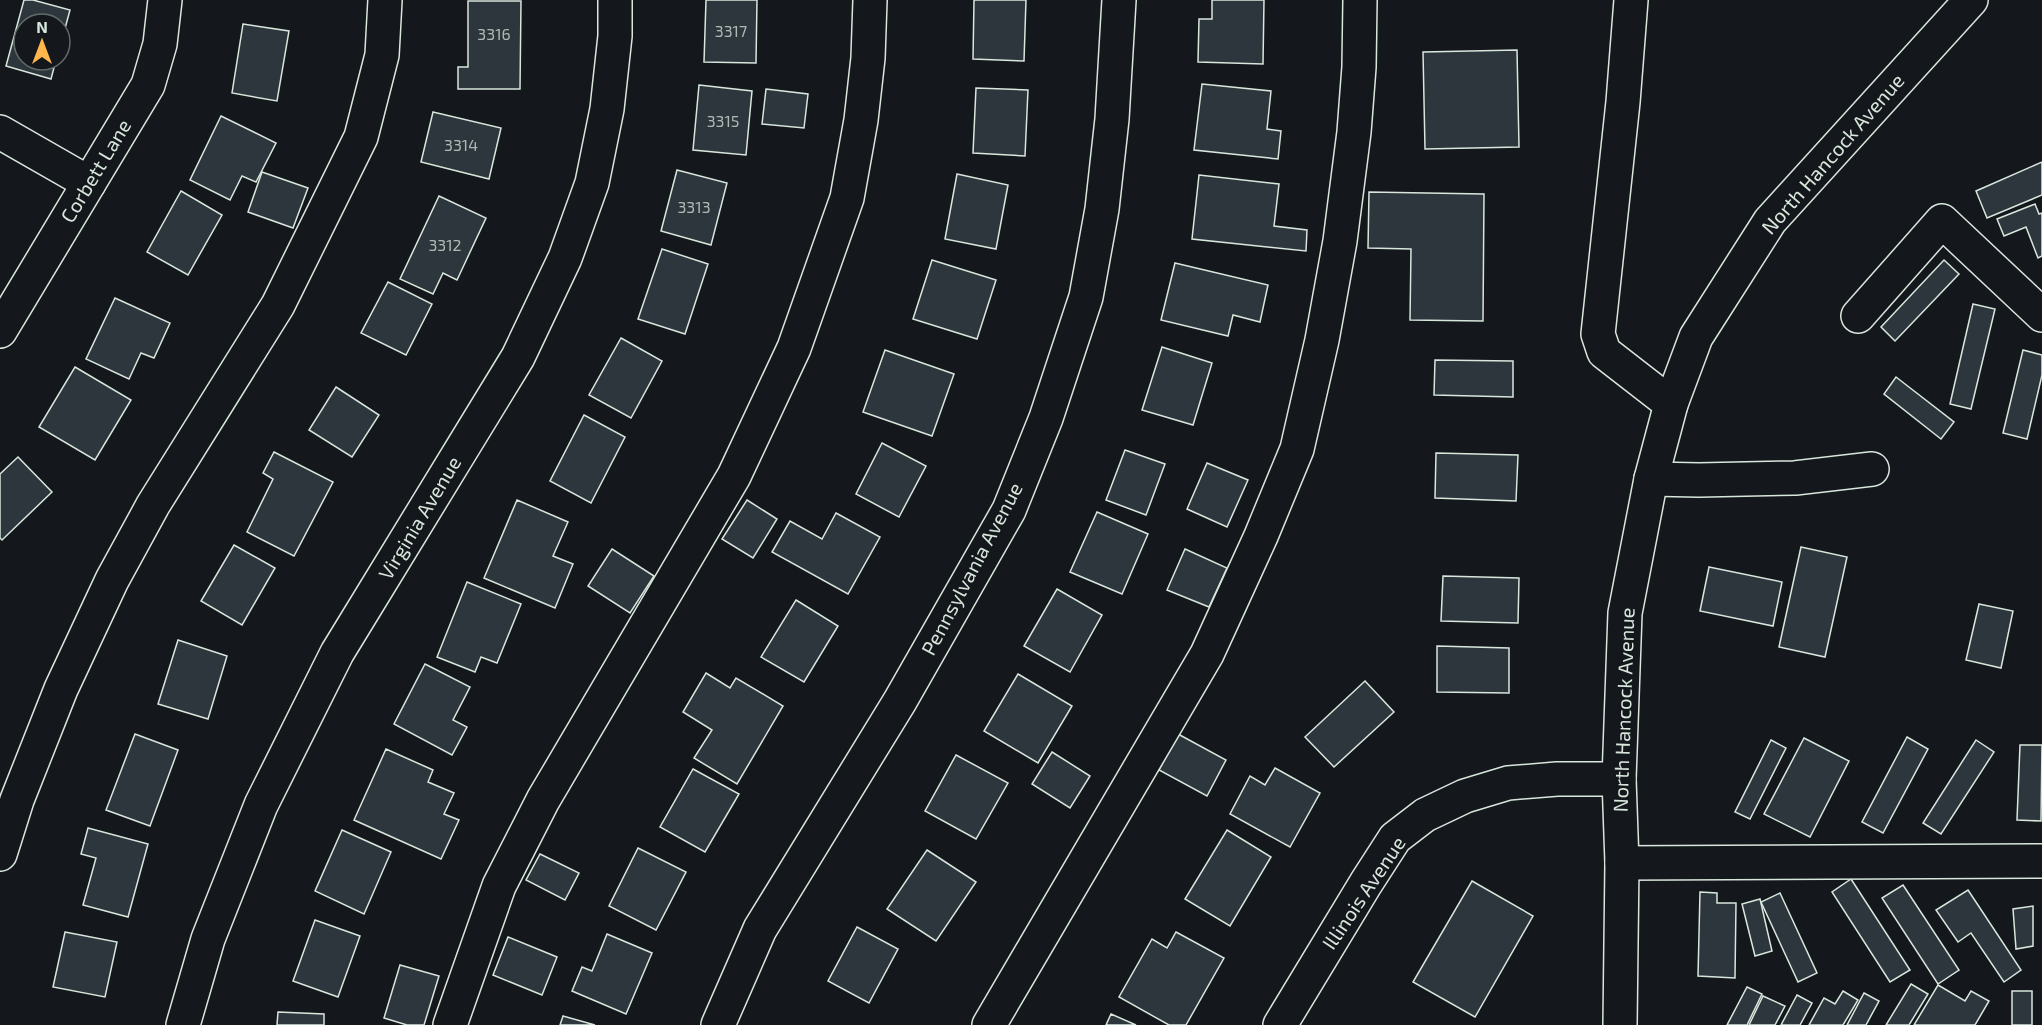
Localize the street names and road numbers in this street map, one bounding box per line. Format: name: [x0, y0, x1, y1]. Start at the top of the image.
street label: North Hancock Avenue: [1756, 68, 1909, 239]
street label: Corbett Lane: [55, 114, 135, 226]
street label: Virginia Avenue: [373, 451, 465, 584]
street label: Pennsylvania Avenue: [915, 478, 1027, 659]
street label: North Hancock Avenue: [1607, 607, 1639, 813]
street label: Illinois Avenue: [1317, 831, 1410, 954]

